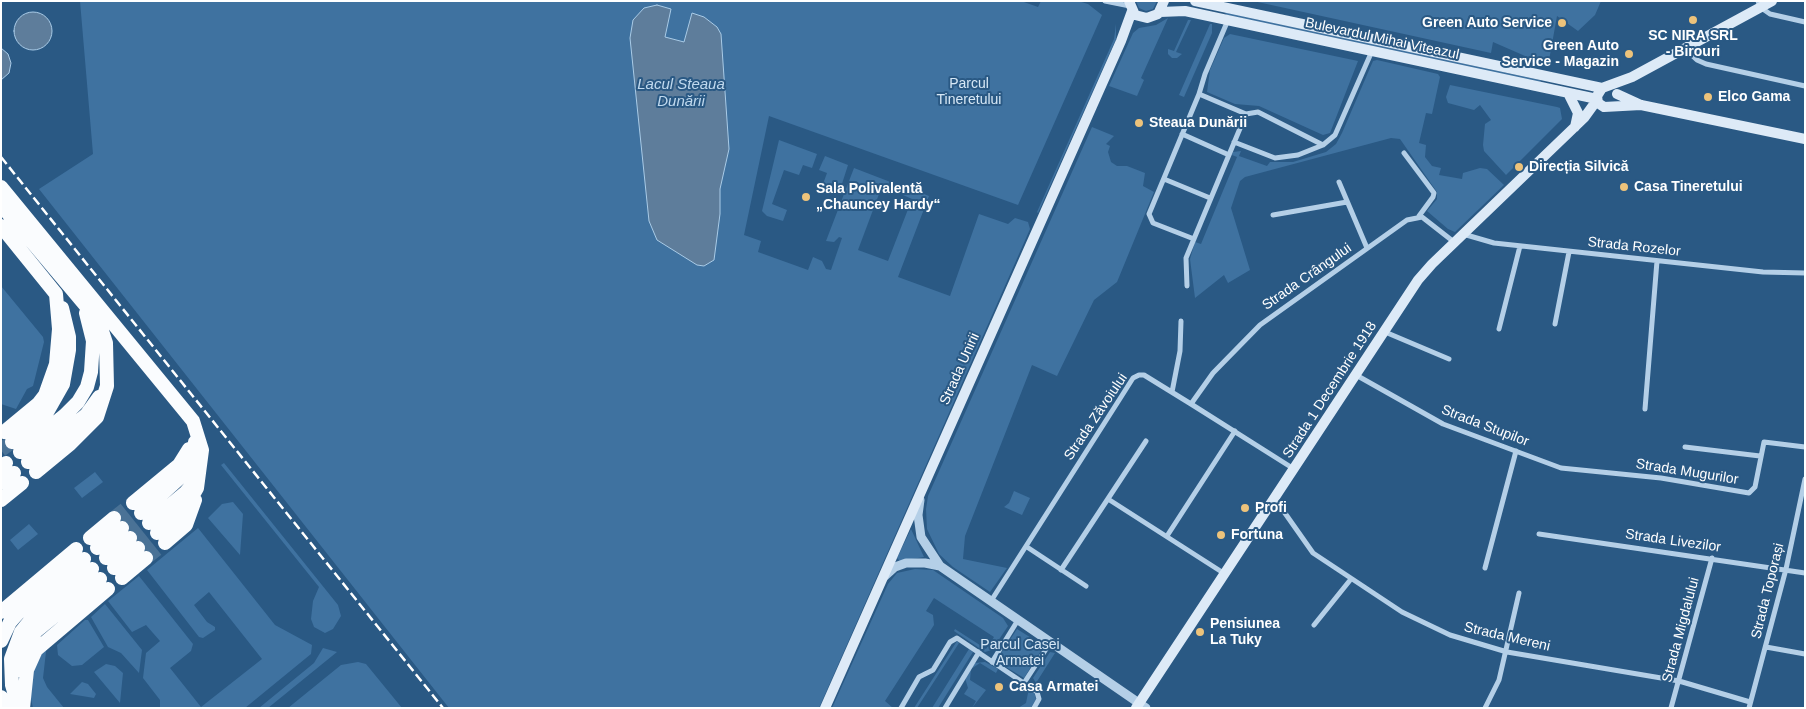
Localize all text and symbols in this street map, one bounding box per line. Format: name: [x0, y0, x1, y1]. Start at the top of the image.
street label: Bulevardul Mihai Viteazul: [1303, 14, 1461, 64]
marker: SC NIRA SRL - Birouri: [1687, 14, 1699, 26]
place label: Green Auto Service: [1422, 15, 1552, 31]
marker: Green Auto Service: [1556, 17, 1568, 29]
place label: SC NIRA SRL - Birouri: [1648, 28, 1738, 60]
place label: Green Auto Service - Magazin: [1502, 38, 1619, 70]
marker: Green Auto Service - Magazin: [1623, 48, 1635, 60]
water label: Lacul Steaua Dunării: [637, 76, 725, 111]
park label: Parcul Tineretului: [937, 76, 1001, 108]
place label: Elco Gama: [1718, 89, 1790, 105]
marker: Elco Gama: [1702, 91, 1714, 103]
place label: Steaua Dunării: [1149, 115, 1247, 131]
marker: Steaua Dunării: [1133, 117, 1145, 129]
place label: Direcția Silvică: [1529, 159, 1629, 175]
marker: Direcția Silvică: [1513, 161, 1525, 173]
place label: Casa Tineretului: [1634, 179, 1743, 195]
place label: Sala Polivalentă „Chauncey Hardy“: [816, 181, 940, 213]
marker: Casa Tineretului: [1618, 181, 1630, 193]
marker: Sala Polivalentă „Chauncey Hardy“: [800, 191, 812, 203]
street label: Strada Rozelor: [1587, 234, 1681, 260]
street label: Strada Crângului: [1259, 240, 1355, 314]
street label: Strada 1 Decembrie 1918: [1280, 319, 1380, 461]
street label: Strada Unirii: [937, 330, 983, 408]
street label: Strada Zăvoiului: [1061, 370, 1131, 464]
street label: Strada Stupilor: [1439, 402, 1531, 450]
street label: Strada Mugurilor: [1635, 456, 1739, 488]
place label: Profi: [1255, 500, 1287, 516]
marker: Profi: [1239, 502, 1251, 514]
street label: Strada Livezilor: [1624, 526, 1722, 556]
place label: Fortuna: [1231, 527, 1283, 543]
marker: Fortuna: [1215, 529, 1227, 541]
street label: Strada Toporași: [1748, 541, 1788, 641]
street label: Strada Migdalului: [1659, 576, 1703, 684]
place label: Pensiunea La Tuky: [1210, 616, 1280, 648]
street label: Strada Mereni: [1462, 619, 1552, 655]
marker: Pensiunea La Tuky: [1194, 626, 1206, 638]
park label: Parcul Casei Armatei: [980, 637, 1060, 670]
place label: Casa Armatei: [1009, 679, 1098, 695]
marker: Casa Armatei: [993, 681, 1005, 693]

